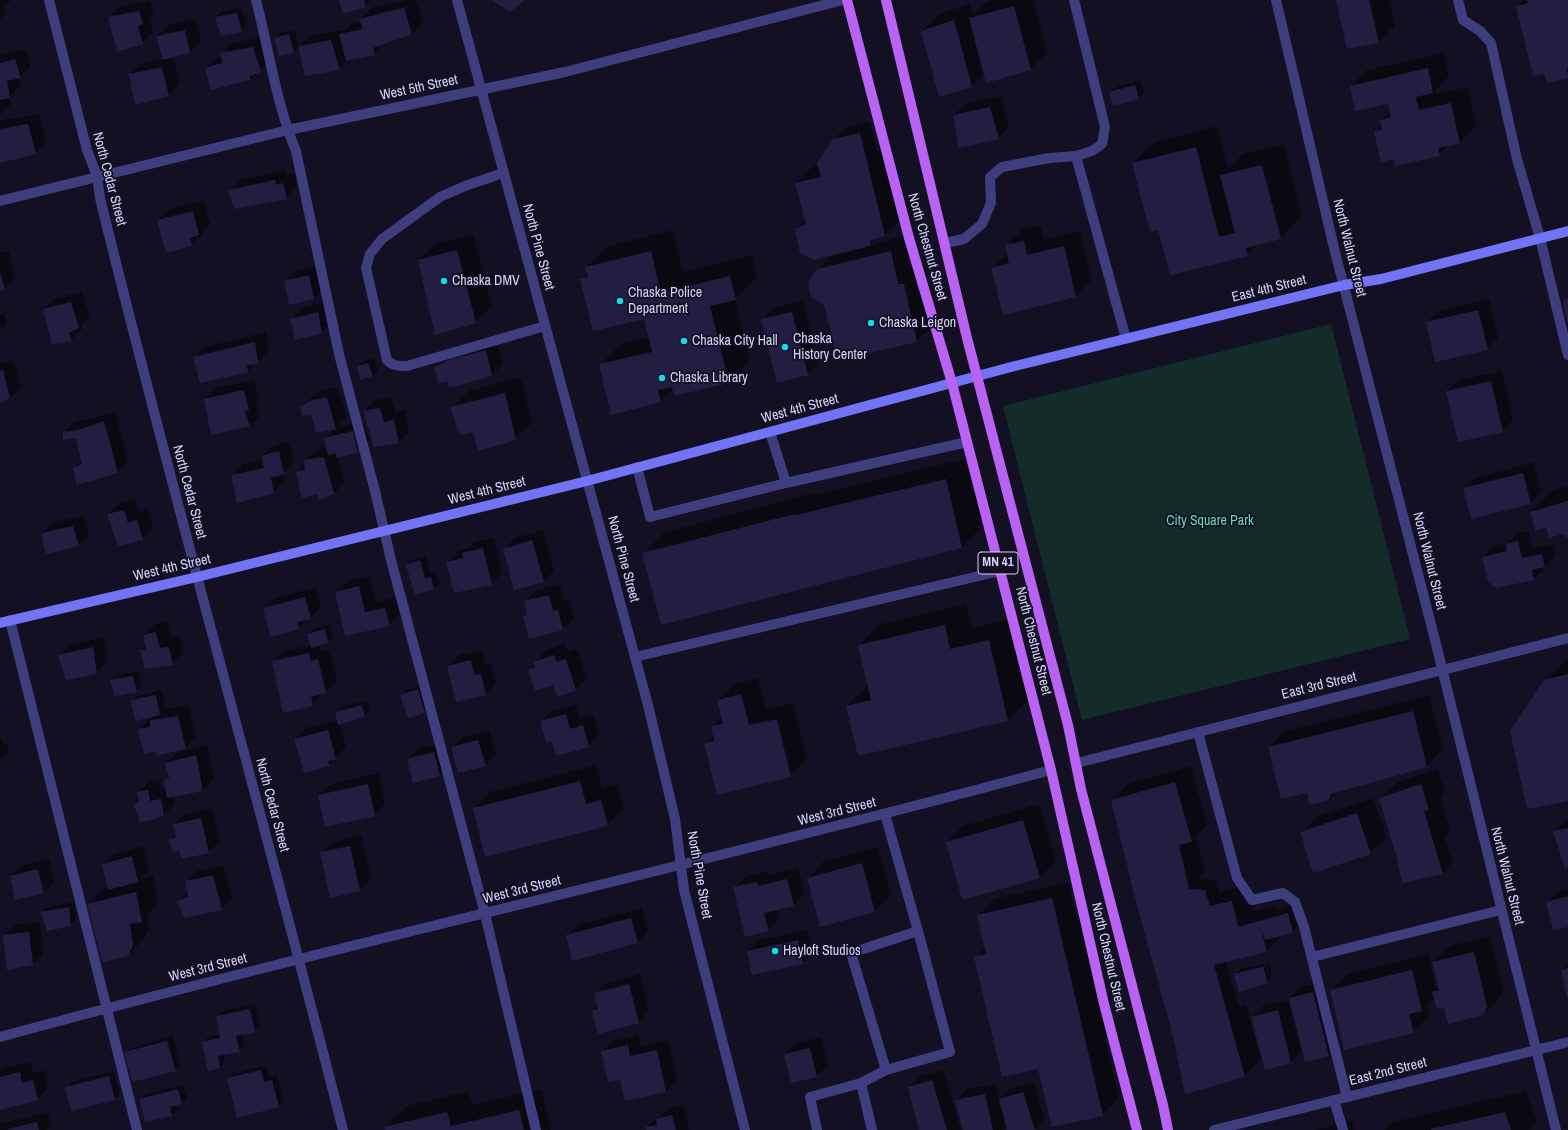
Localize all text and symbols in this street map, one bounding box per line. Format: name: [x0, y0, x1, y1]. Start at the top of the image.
street label: West 5th Street: [379, 72, 459, 104]
street label: North Cedar Street: [88, 130, 130, 228]
street label: North Chestnut Street: [904, 191, 950, 303]
street label: North Walnut Street: [1329, 197, 1369, 299]
street label: North Pine Street: [518, 202, 558, 292]
street label: East 4th Street: [1230, 272, 1308, 306]
place label: Chaska DMV: [452, 273, 520, 289]
marker: Chaska DMV: [439, 276, 449, 286]
place label: Chaska Police Department: [628, 285, 702, 318]
marker: Chaska Police Department: [615, 296, 625, 306]
place label: Chaska Leigon: [879, 315, 956, 331]
marker: Chaska Leigon: [866, 318, 876, 328]
place label: Chaska History Center: [793, 331, 867, 364]
place label: Chaska City Hall: [692, 333, 777, 349]
marker: Chaska City Hall: [679, 336, 689, 346]
marker: Chaska History Center: [780, 342, 790, 352]
place label: Chaska Library: [670, 370, 748, 386]
marker: Chaska Library: [657, 373, 667, 383]
street label: West 4th Street: [760, 391, 840, 427]
street label: North Cedar Street: [168, 443, 210, 541]
street label: West 4th Street: [447, 473, 527, 509]
street label: North Walnut Street: [1409, 510, 1449, 612]
park label: City Square Park: [1166, 513, 1254, 529]
street label: North Pine Street: [603, 514, 643, 604]
street label: West 4th Street: [132, 551, 212, 585]
road number: MN 41: [978, 552, 1018, 574]
street label: North Chestnut Street: [1011, 585, 1055, 697]
street label: East 3rd Street: [1280, 669, 1358, 703]
street label: North Cedar Street: [251, 756, 293, 854]
street label: West 3rd Street: [796, 794, 878, 830]
street label: North Walnut Street: [1487, 825, 1527, 927]
street label: North Pine Street: [683, 830, 715, 920]
street label: West 3rd Street: [481, 872, 563, 908]
street label: North Chestnut Street: [1087, 901, 1129, 1013]
place label: Hayloft Studios: [783, 943, 861, 959]
marker: Hayloft Studios: [770, 946, 780, 956]
street label: West 3rd Street: [167, 950, 249, 986]
street label: East 2nd Street: [1348, 1054, 1428, 1090]

